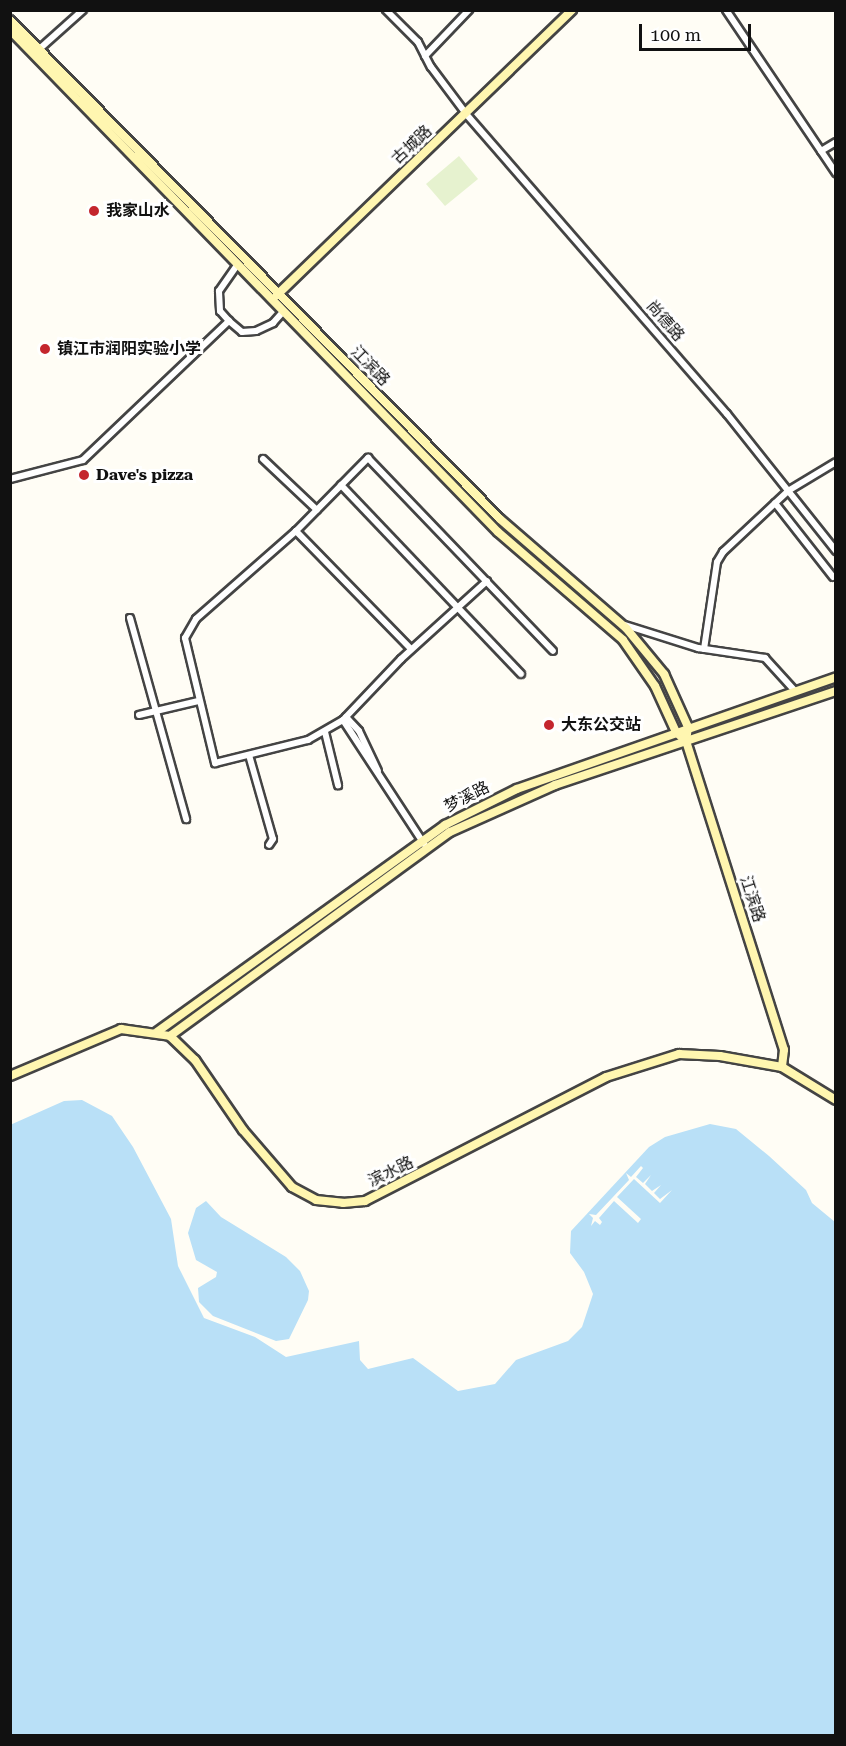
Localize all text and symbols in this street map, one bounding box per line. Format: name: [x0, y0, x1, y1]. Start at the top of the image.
scale bar: [642, 12, 754, 50]
text: 100 m: [650, 24, 701, 45]
street label: 古城路: [388, 122, 436, 168]
place label: 我家山水: [106, 201, 170, 221]
marker: 我家山水: [87, 204, 101, 218]
street label: 尚德路: [642, 297, 688, 345]
place label: 镇江市润阳实验小学: [57, 339, 201, 359]
marker: 镇江市润阳实验小学: [38, 342, 52, 356]
street label: 江滨路: [346, 342, 394, 390]
place label: Dave's pizza: [96, 465, 193, 485]
marker: Dave's pizza: [77, 468, 91, 482]
place label: 大东公交站: [561, 715, 641, 735]
marker: 大东公交站: [542, 718, 556, 732]
street label: 梦溪路: [441, 778, 493, 816]
street label: 江滨路: [735, 873, 769, 925]
street label: 滨水路: [365, 1153, 417, 1191]

